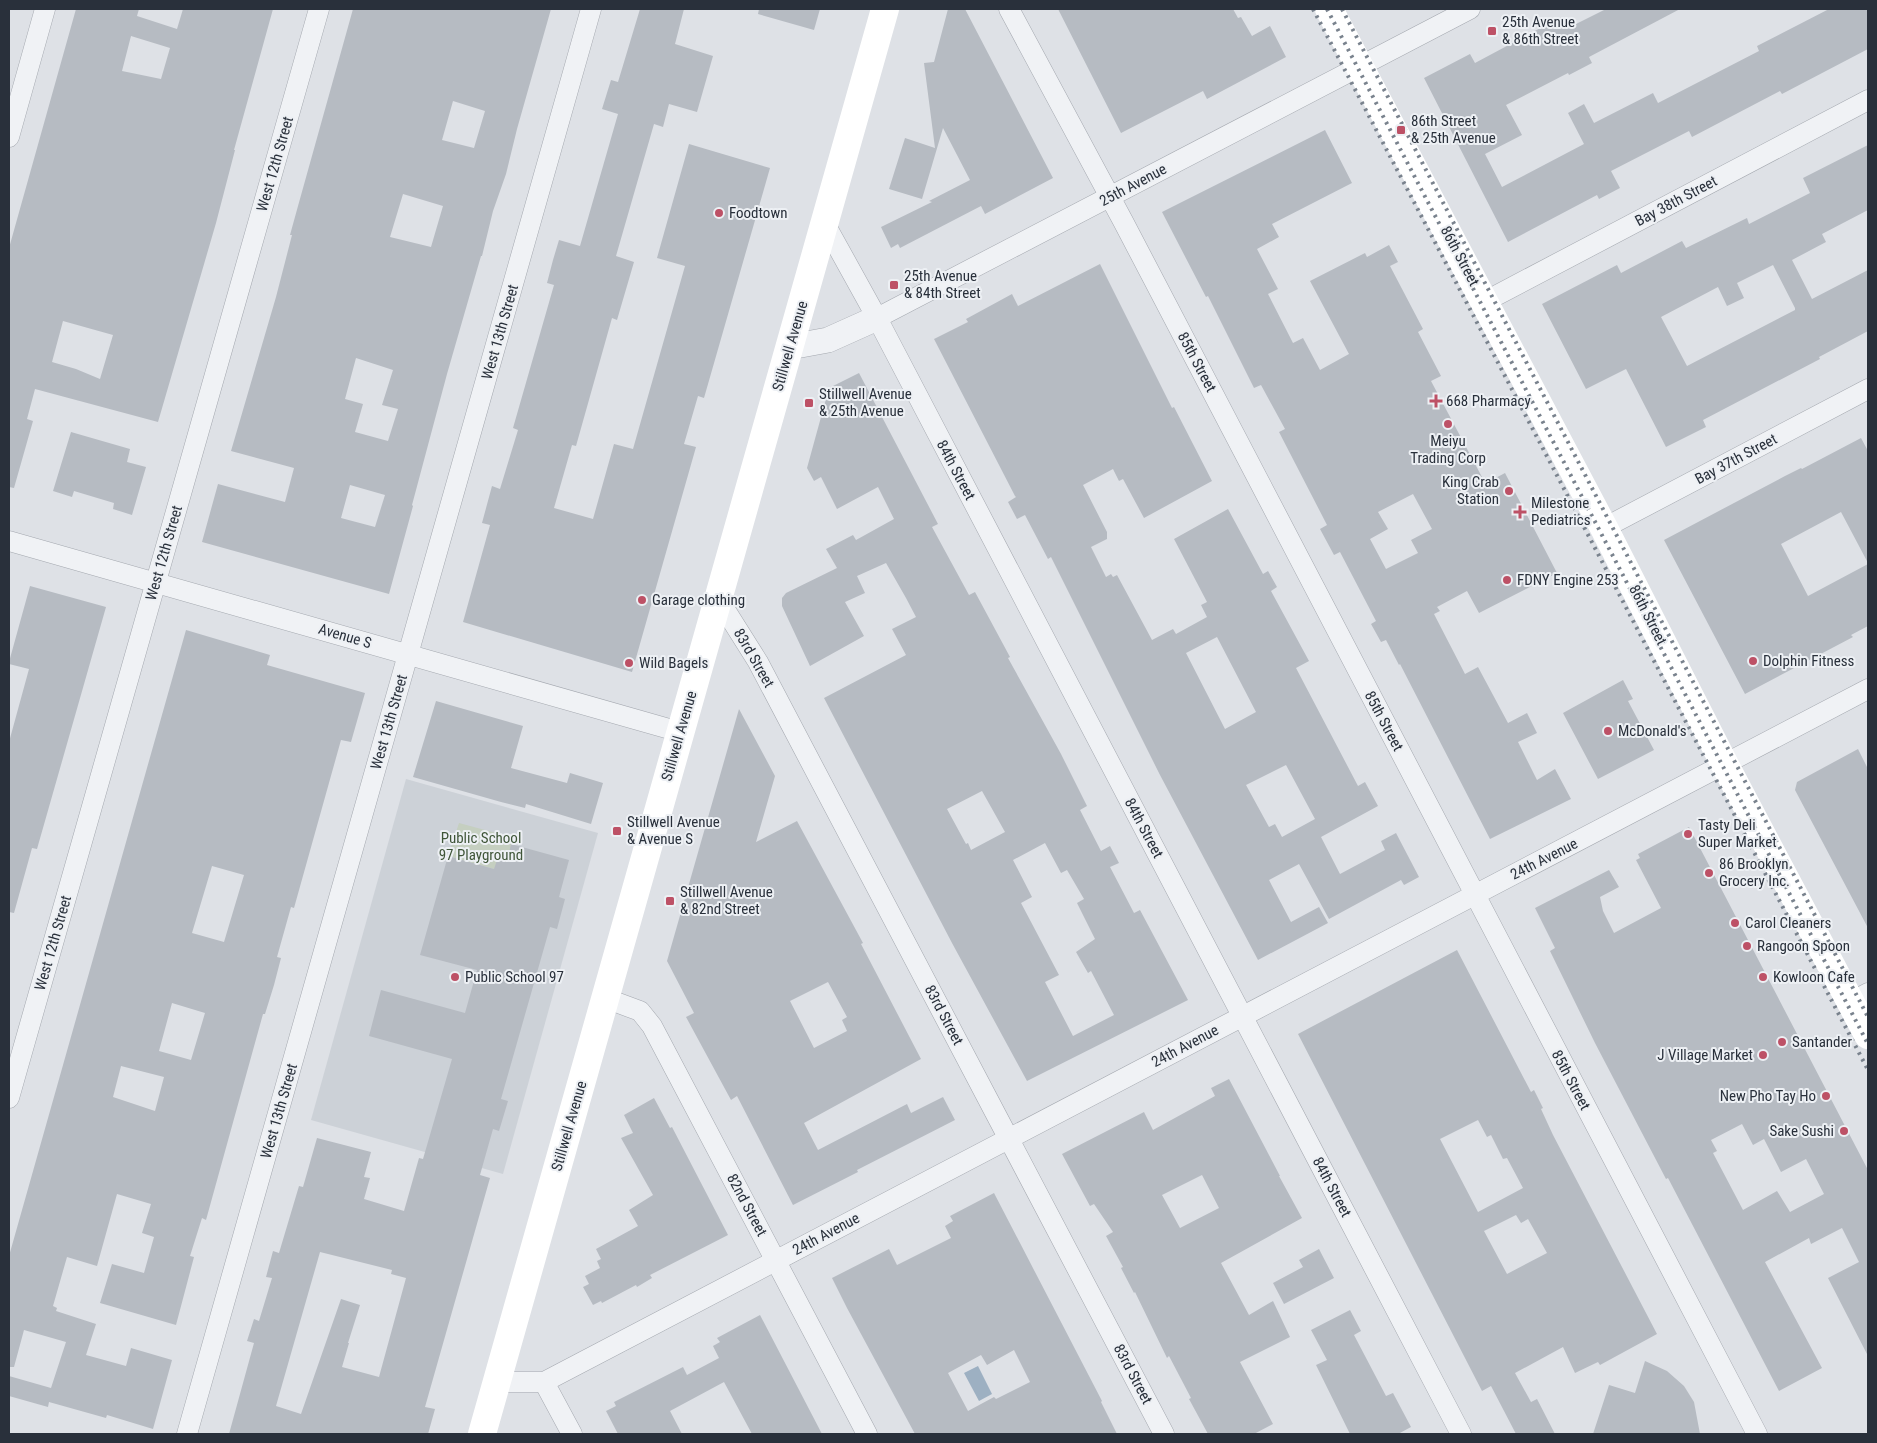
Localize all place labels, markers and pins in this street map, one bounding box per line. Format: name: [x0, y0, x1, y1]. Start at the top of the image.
place label: 25th Avenue & 86th Street: [1502, 13, 1579, 48]
marker: 25th Avenue & 86th Street: [1486, 25, 1498, 37]
place label: 86th Street & 25th Avenue: [1411, 112, 1496, 147]
marker: 86th Street & 25th Avenue: [1395, 124, 1407, 136]
place label: Foodtown: [729, 204, 787, 222]
marker: Foodtown: [713, 207, 725, 219]
place label: 25th Avenue & 84th Street: [904, 267, 981, 302]
marker: 25th Avenue & 84th Street: [888, 279, 900, 291]
place label: Stillwell Avenue & 25th Avenue: [819, 385, 912, 420]
place label: 668 Pharmacy: [1446, 392, 1531, 410]
marker: 668 Pharmacy: [1430, 395, 1442, 407]
marker: Stillwell Avenue & 25th Avenue: [803, 397, 815, 409]
marker: Meiyu Trading Corp: [1442, 418, 1454, 430]
place label: Meiyu Trading Corp: [1410, 432, 1486, 467]
place label: King Crab Station: [1442, 473, 1499, 508]
marker: King Crab Station: [1503, 485, 1515, 497]
place label: Milestone Pediatrics: [1531, 494, 1591, 529]
marker: Milestone Pediatrics: [1513, 505, 1527, 519]
place label: FDNY Engine 253: [1517, 571, 1619, 589]
marker: FDNY Engine 253: [1501, 574, 1513, 586]
place label: Garage clothing: [652, 591, 745, 609]
marker: Garage clothing: [636, 594, 648, 606]
place label: Dolphin Fitness: [1763, 652, 1855, 670]
place label: Wild Bagels: [639, 654, 708, 672]
marker: Dolphin Fitness: [1747, 655, 1759, 667]
marker: Wild Bagels: [623, 657, 635, 669]
place label: McDonald's: [1618, 722, 1687, 740]
marker: McDonald's: [1602, 725, 1614, 737]
place label: Stillwell Avenue & Avenue S: [627, 813, 720, 848]
place label: Tasty Deli Super Market: [1698, 816, 1777, 851]
marker: Stillwell Avenue & Avenue S: [611, 825, 623, 837]
marker: Tasty Deli Super Market: [1682, 828, 1694, 840]
place label: 86 Brooklyn Grocery Inc.: [1719, 855, 1790, 890]
marker: 86 Brooklyn Grocery Inc.: [1703, 867, 1715, 879]
place label: Stillwell Avenue & 82nd Street: [680, 883, 773, 918]
marker: Stillwell Avenue & 82nd Street: [664, 895, 676, 907]
place label: Carol Cleaners: [1745, 914, 1832, 932]
marker: Carol Cleaners: [1729, 917, 1741, 929]
place label: Rangoon Spoon: [1757, 937, 1850, 955]
marker: Rangoon Spoon: [1741, 940, 1753, 952]
place label: Public School 97: [465, 968, 564, 986]
place label: Kowloon Cafe: [1773, 968, 1855, 986]
marker: Public School 97: [449, 971, 461, 983]
marker: Kowloon Cafe: [1757, 971, 1769, 983]
place label: Santander: [1792, 1033, 1853, 1051]
marker: Santander: [1776, 1036, 1788, 1048]
place label: J Village Market: [1657, 1046, 1753, 1064]
marker: J Village Market: [1757, 1049, 1769, 1061]
place label: New Pho Tay Ho: [1720, 1087, 1816, 1105]
marker: New Pho Tay Ho: [1820, 1090, 1832, 1102]
place label: Sake Sushi: [1769, 1122, 1834, 1140]
marker: Sake Sushi: [1838, 1125, 1850, 1137]

